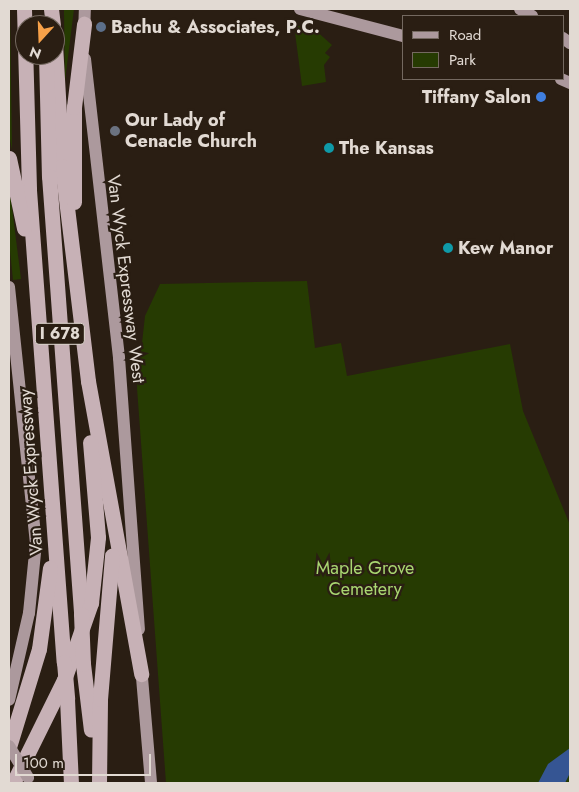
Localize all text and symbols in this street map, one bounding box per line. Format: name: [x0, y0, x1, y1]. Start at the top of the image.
north arrow: [15, 15, 65, 65]
legend: [402, 15, 564, 80]
place label: Bachu & Associates, P.C.: [111, 16, 320, 38]
marker: Bachu & Associates, P.C.: [95, 21, 107, 33]
text: Road: [449, 24, 481, 46]
text: N: [27, 42, 44, 64]
text: Park: [449, 49, 476, 71]
place label: Tiffany Salon: [422, 86, 531, 108]
marker: Tiffany Salon: [535, 91, 547, 103]
place label: Our Lady of Cenacle Church: [125, 110, 257, 152]
marker: Our Lady of Cenacle Church: [109, 125, 121, 137]
place label: The Kansas: [339, 137, 434, 159]
marker: The Kansas: [323, 142, 335, 154]
street label: Van Wyck Expressway West: [103, 174, 149, 384]
place label: Kew Manor: [458, 237, 553, 259]
marker: Kew Manor: [442, 242, 454, 254]
road number: I 678: [34, 320, 86, 348]
street label: Van Wyck Expressway: [14, 388, 48, 556]
park label: Maple Grove Cemetery: [316, 558, 414, 600]
scale bar: [18, 744, 154, 776]
text: 100 m: [23, 752, 64, 774]

